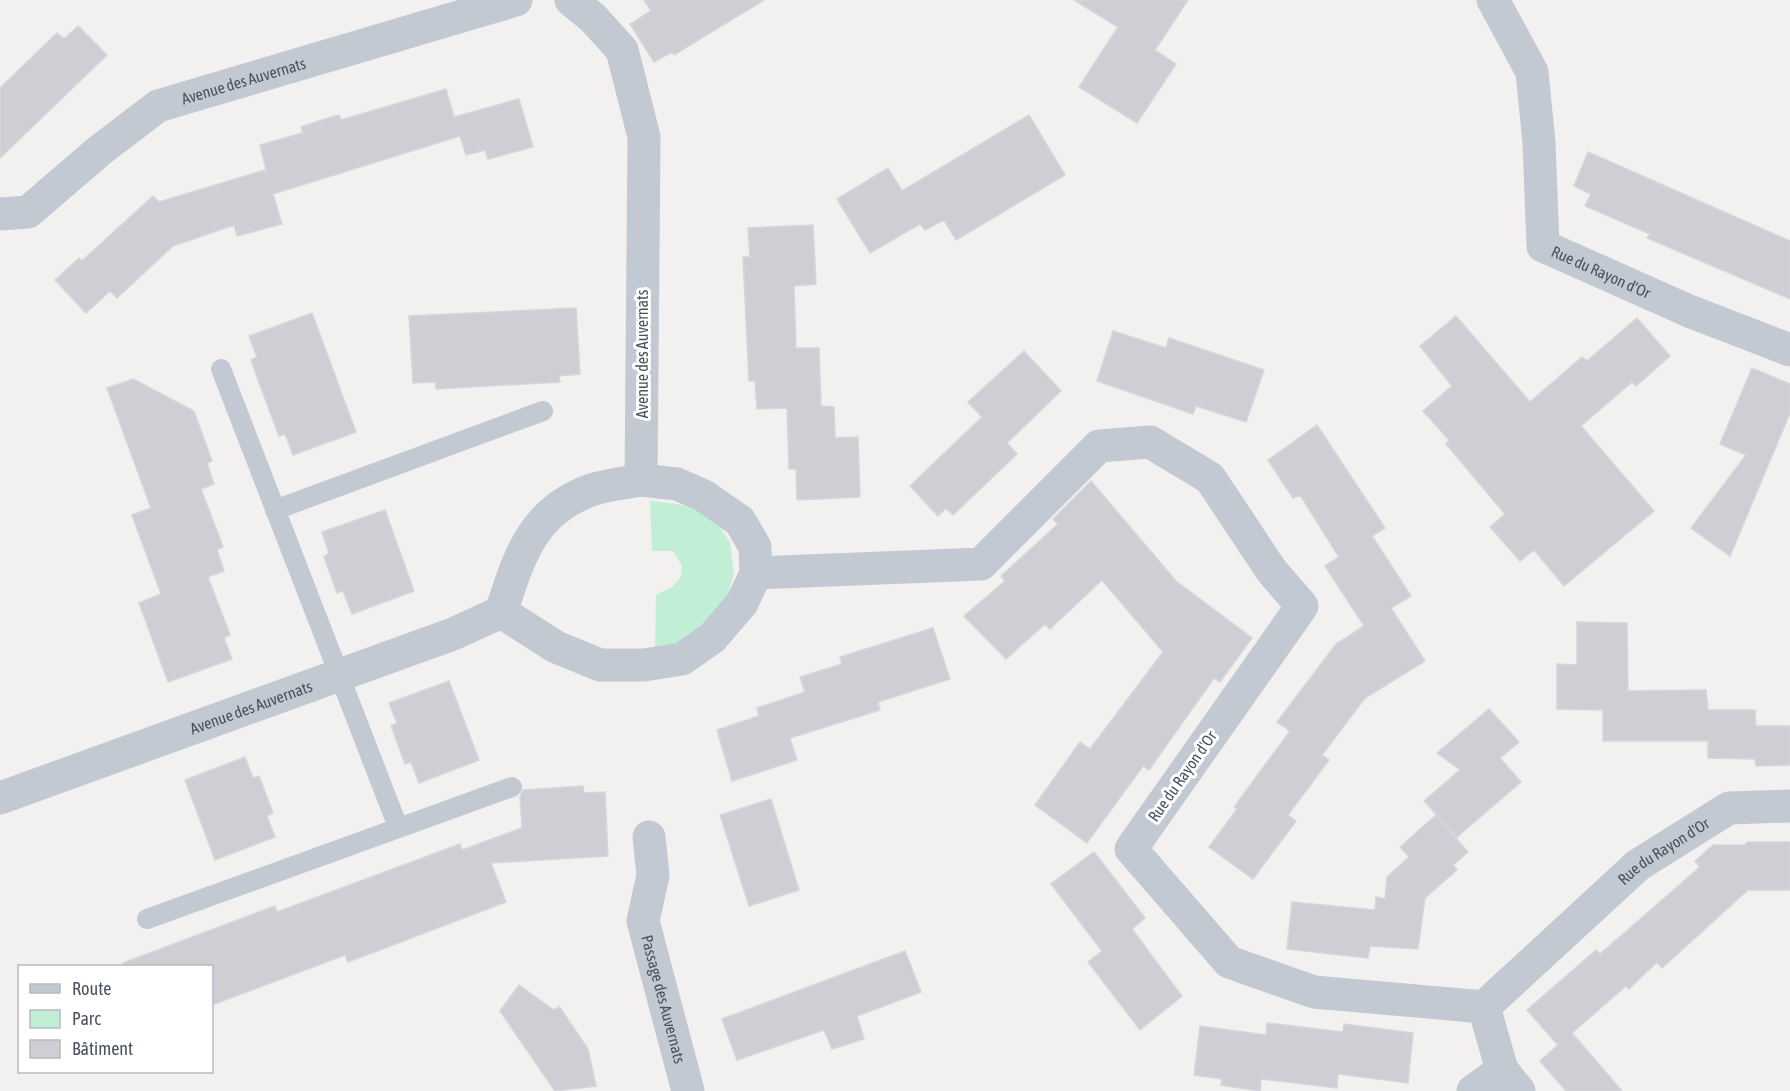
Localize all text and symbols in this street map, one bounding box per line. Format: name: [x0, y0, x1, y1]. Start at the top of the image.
street label: Avenue des Auvernats: [179, 54, 308, 108]
street label: Rue du Rayon d'Or: [1549, 242, 1654, 302]
street label: Avenue des Auvernats: [633, 289, 651, 418]
street label: Avenue des Auvernats: [187, 677, 315, 737]
street label: Rue du Rayon d'Or: [1144, 727, 1221, 825]
street label: Rue du Rayon d'Or: [1614, 814, 1713, 888]
street label: Passage des Auvernats: [638, 933, 689, 1065]
legend: [18, 965, 213, 1073]
text: Route: [72, 978, 111, 999]
text: Parc: [72, 1008, 101, 1029]
text: Bâtiment: [72, 1038, 133, 1059]

